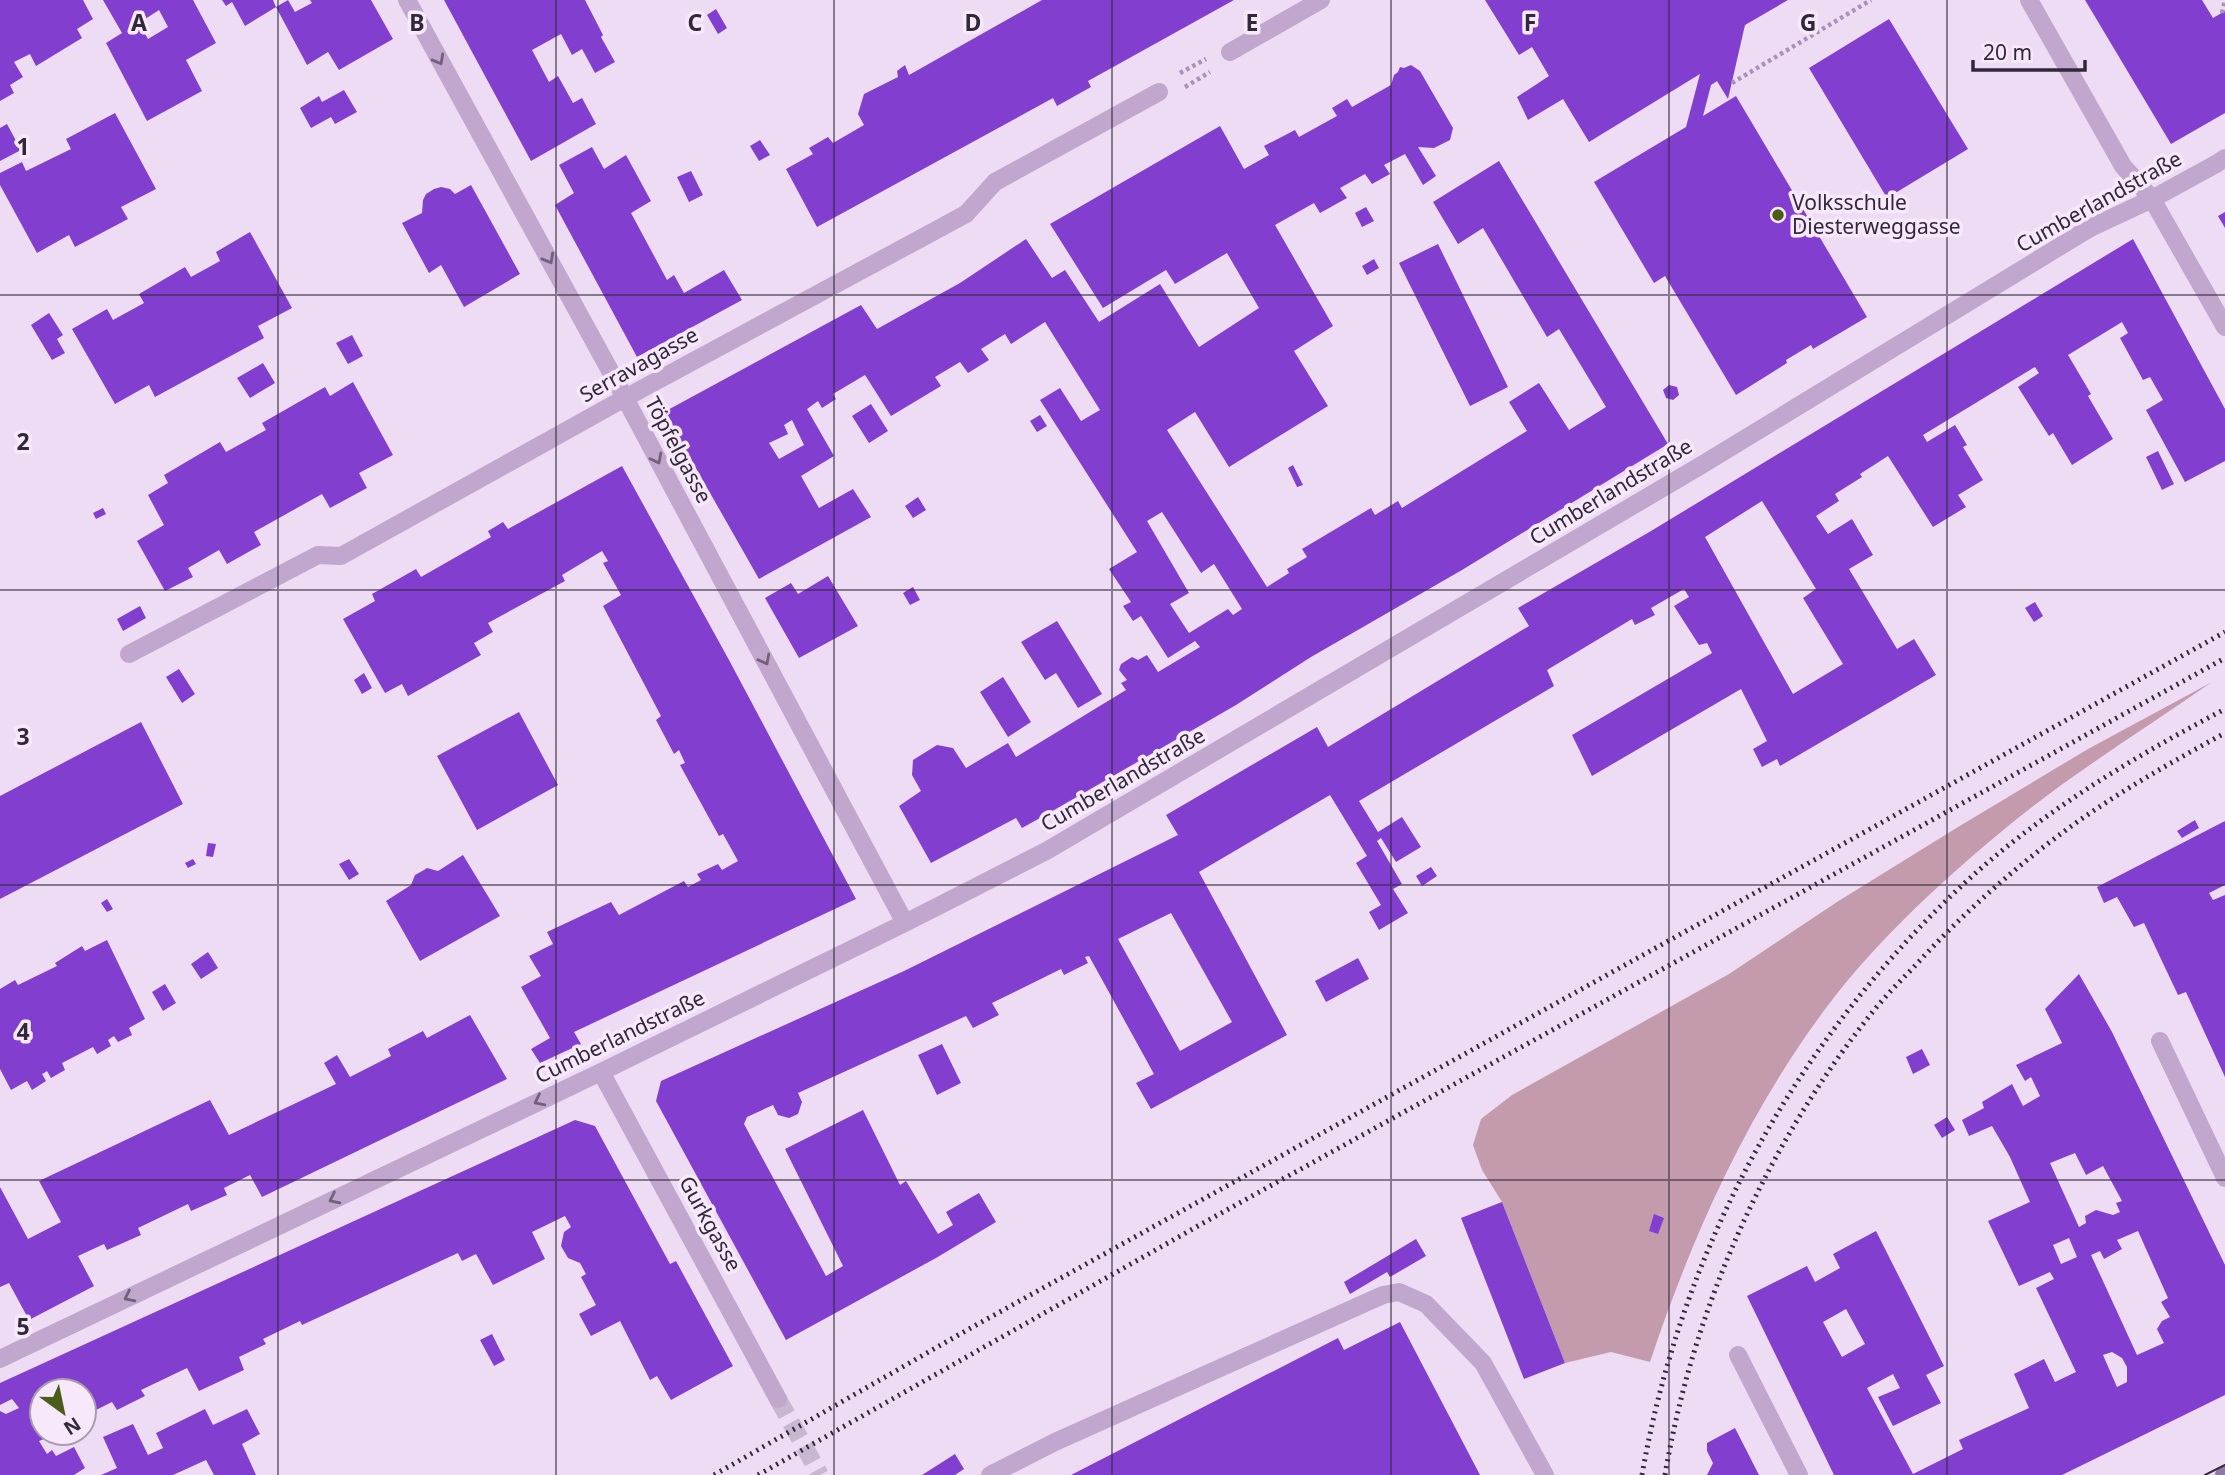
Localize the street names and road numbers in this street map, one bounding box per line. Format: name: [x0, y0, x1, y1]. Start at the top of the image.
street label: Cumberlandstraße: [2011, 144, 2186, 258]
street label: Serravagasse: [574, 320, 703, 408]
street label: Töpfelgasse: [639, 391, 719, 508]
street label: Cumberlandstraße: [1524, 431, 1697, 551]
street label: Cumberlandstraße: [1035, 721, 1210, 838]
street label: Cumberlandstraße: [530, 983, 709, 1089]
street label: Gurkgasse: [673, 1171, 749, 1276]

